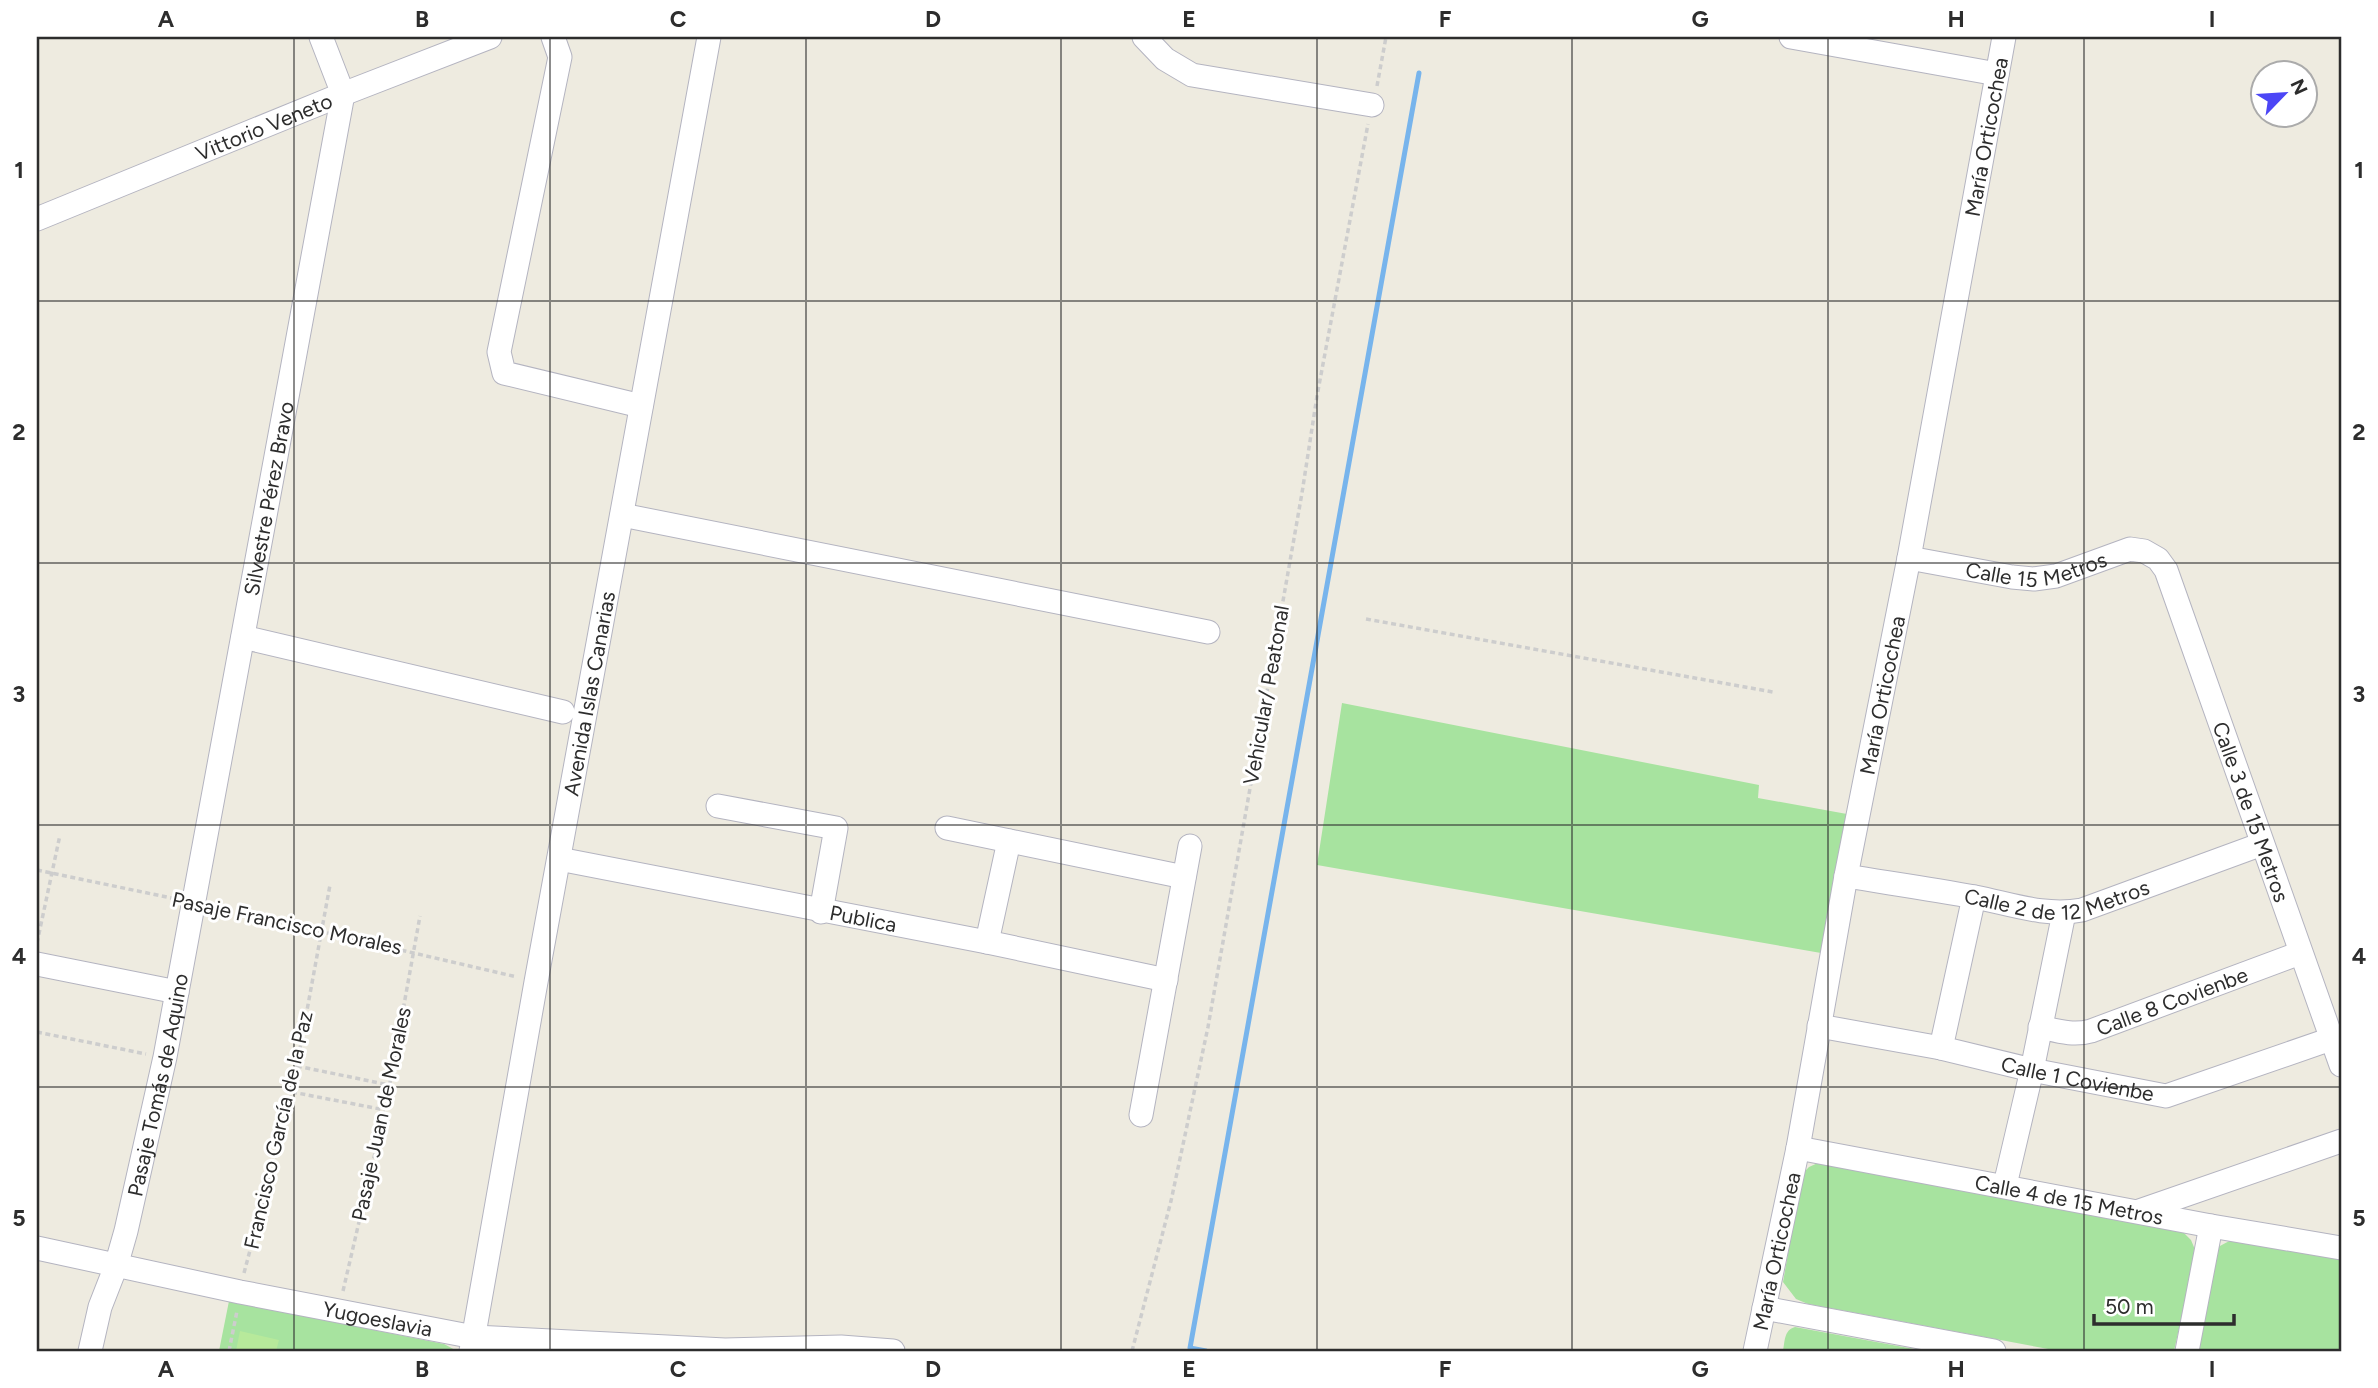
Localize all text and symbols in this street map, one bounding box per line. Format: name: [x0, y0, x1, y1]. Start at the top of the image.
text: A: [158, 5, 175, 33]
text: B: [415, 5, 429, 33]
text: C: [670, 5, 687, 33]
text: D: [925, 5, 941, 33]
text: E: [1182, 5, 1196, 33]
text: F: [1439, 5, 1452, 33]
text: G: [1691, 5, 1709, 33]
text: H: [1947, 5, 1965, 33]
text: I: [2209, 5, 2215, 33]
street label: María Orticochea: [1959, 55, 2013, 218]
north arrow: [2248, 60, 2318, 130]
text: N: [2285, 76, 2312, 99]
street label: Vittorio Veneto: [192, 87, 336, 165]
text: 1: [14, 156, 24, 184]
text: 1: [2354, 156, 2364, 184]
street label: Silvestre Pérez Bravo: [238, 399, 298, 597]
text: 2: [12, 418, 26, 446]
text: 2: [2352, 418, 2366, 446]
street label: Calle 15 Metros: [1964, 546, 2110, 592]
street label: Avenida Islas Canarias: [558, 589, 620, 798]
street label: Vehicular/ Peatonal: [1238, 603, 1294, 787]
street label: María Orticochea: [1854, 614, 1910, 777]
text: 3: [13, 680, 25, 708]
text: 3: [2353, 680, 2365, 708]
street label: Calle 3 de 15 Metros: [2208, 718, 2295, 905]
street label: Calle 2 de 12 Metros: [1962, 874, 2152, 925]
street label: Pasaje Francisco Morales: [170, 886, 404, 960]
street label: Publica: [828, 899, 899, 937]
text: 4: [12, 942, 26, 970]
text: 4: [2352, 942, 2366, 970]
street label: Calle 8 Covienbe: [2093, 961, 2251, 1040]
street label: Pasaje Tomás de Aquino: [122, 971, 193, 1199]
street label: Pasaje Juan de Morales: [346, 1005, 416, 1223]
street label: Francisco García de la Paz: [238, 1008, 318, 1252]
street label: Calle 1 Covienbe: [1999, 1050, 2156, 1106]
street label: Calle 4 de 15 Metros: [1973, 1169, 2165, 1229]
street label: María Orticochea: [1747, 1170, 1805, 1333]
text: 5: [12, 1204, 26, 1232]
text: 5: [2352, 1204, 2366, 1232]
scale bar: [2094, 1283, 2234, 1327]
text: 50 m: [2105, 1294, 2154, 1319]
street label: Yugoeslavia: [321, 1296, 435, 1341]
text: A: [158, 1355, 175, 1383]
text: B: [415, 1355, 429, 1383]
text: C: [670, 1355, 687, 1383]
text: D: [925, 1355, 941, 1383]
text: E: [1182, 1355, 1196, 1383]
text: F: [1439, 1355, 1452, 1383]
text: G: [1691, 1355, 1709, 1383]
text: H: [1947, 1355, 1965, 1383]
text: I: [2209, 1355, 2215, 1383]

